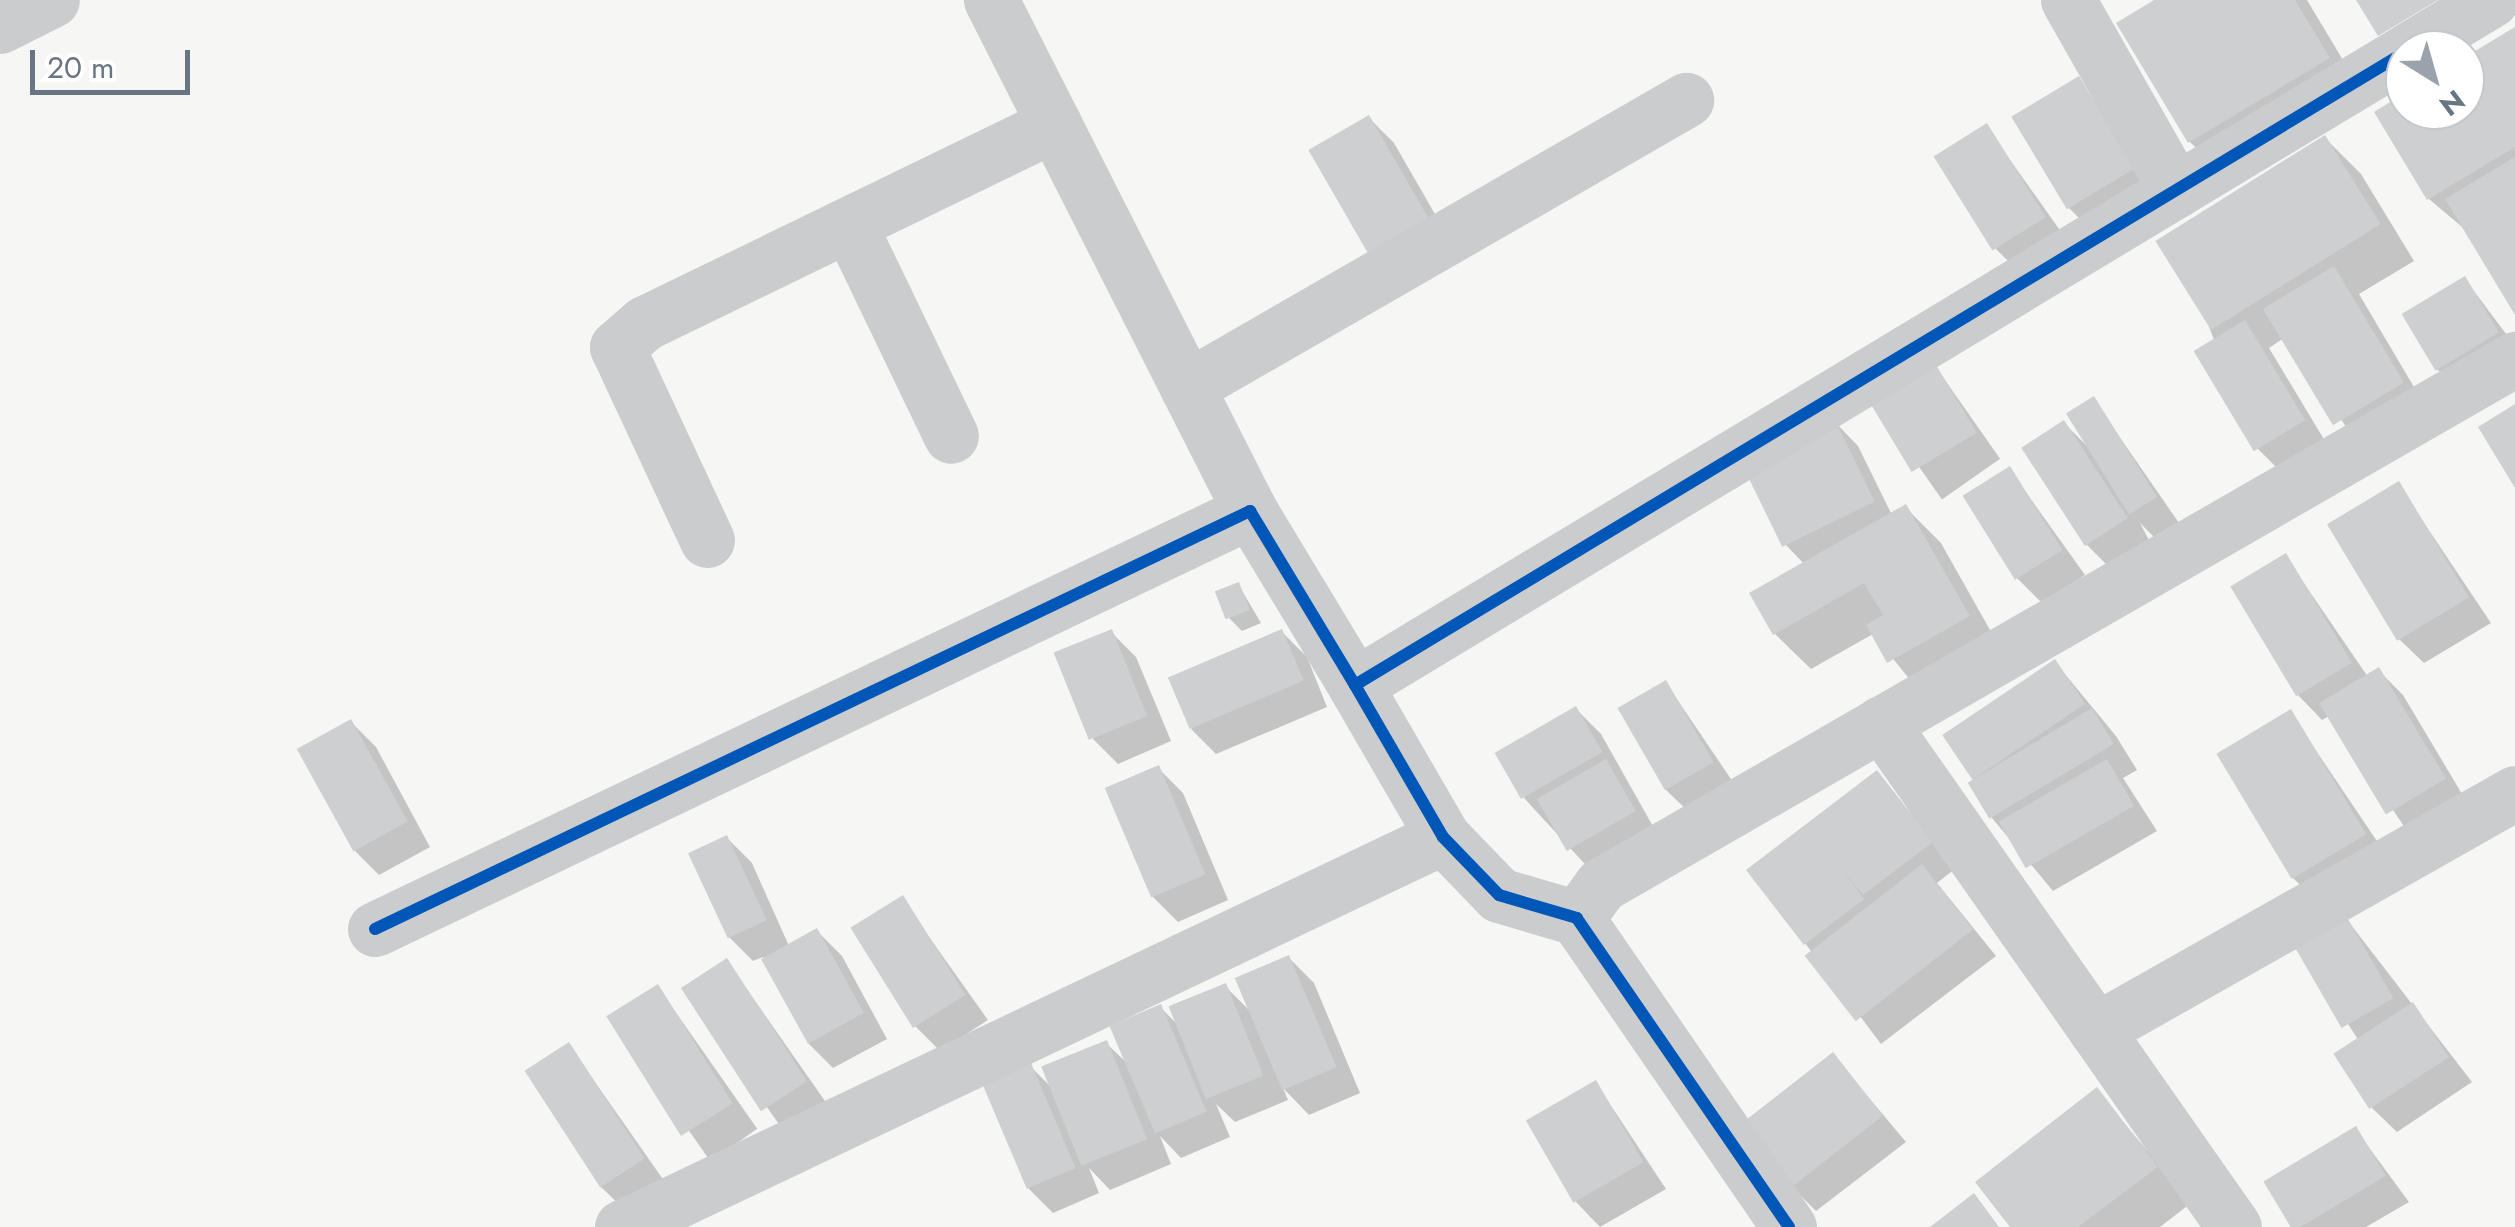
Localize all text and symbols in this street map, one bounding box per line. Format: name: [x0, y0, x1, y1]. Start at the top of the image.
scale bar: [35, 30, 195, 92]
north arrow: [2385, 30, 2485, 130]
text: 20 m: [47, 46, 114, 89]
text: N: [2431, 80, 2473, 126]

